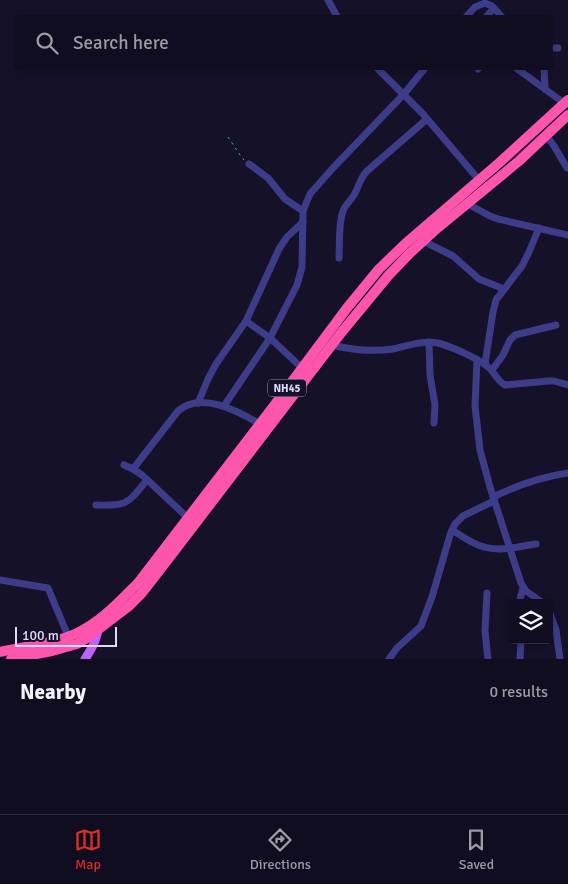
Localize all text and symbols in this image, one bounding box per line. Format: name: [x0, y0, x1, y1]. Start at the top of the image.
search box: [15, 15, 553, 70]
icon: search: [33, 29, 61, 57]
text: Search here: [73, 31, 169, 55]
road number: NH45: [268, 379, 306, 396]
map controls: [508, 599, 553, 644]
button: layers: [508, 599, 553, 644]
scale bar: [15, 624, 118, 647]
text: 100 m: [22, 627, 59, 644]
text: Nearby: [20, 679, 86, 705]
text: 0 results: [489, 682, 548, 702]
tab: Map: [74, 826, 102, 873]
tab: Directions: [250, 826, 311, 873]
tab: Saved: [459, 826, 494, 873]

